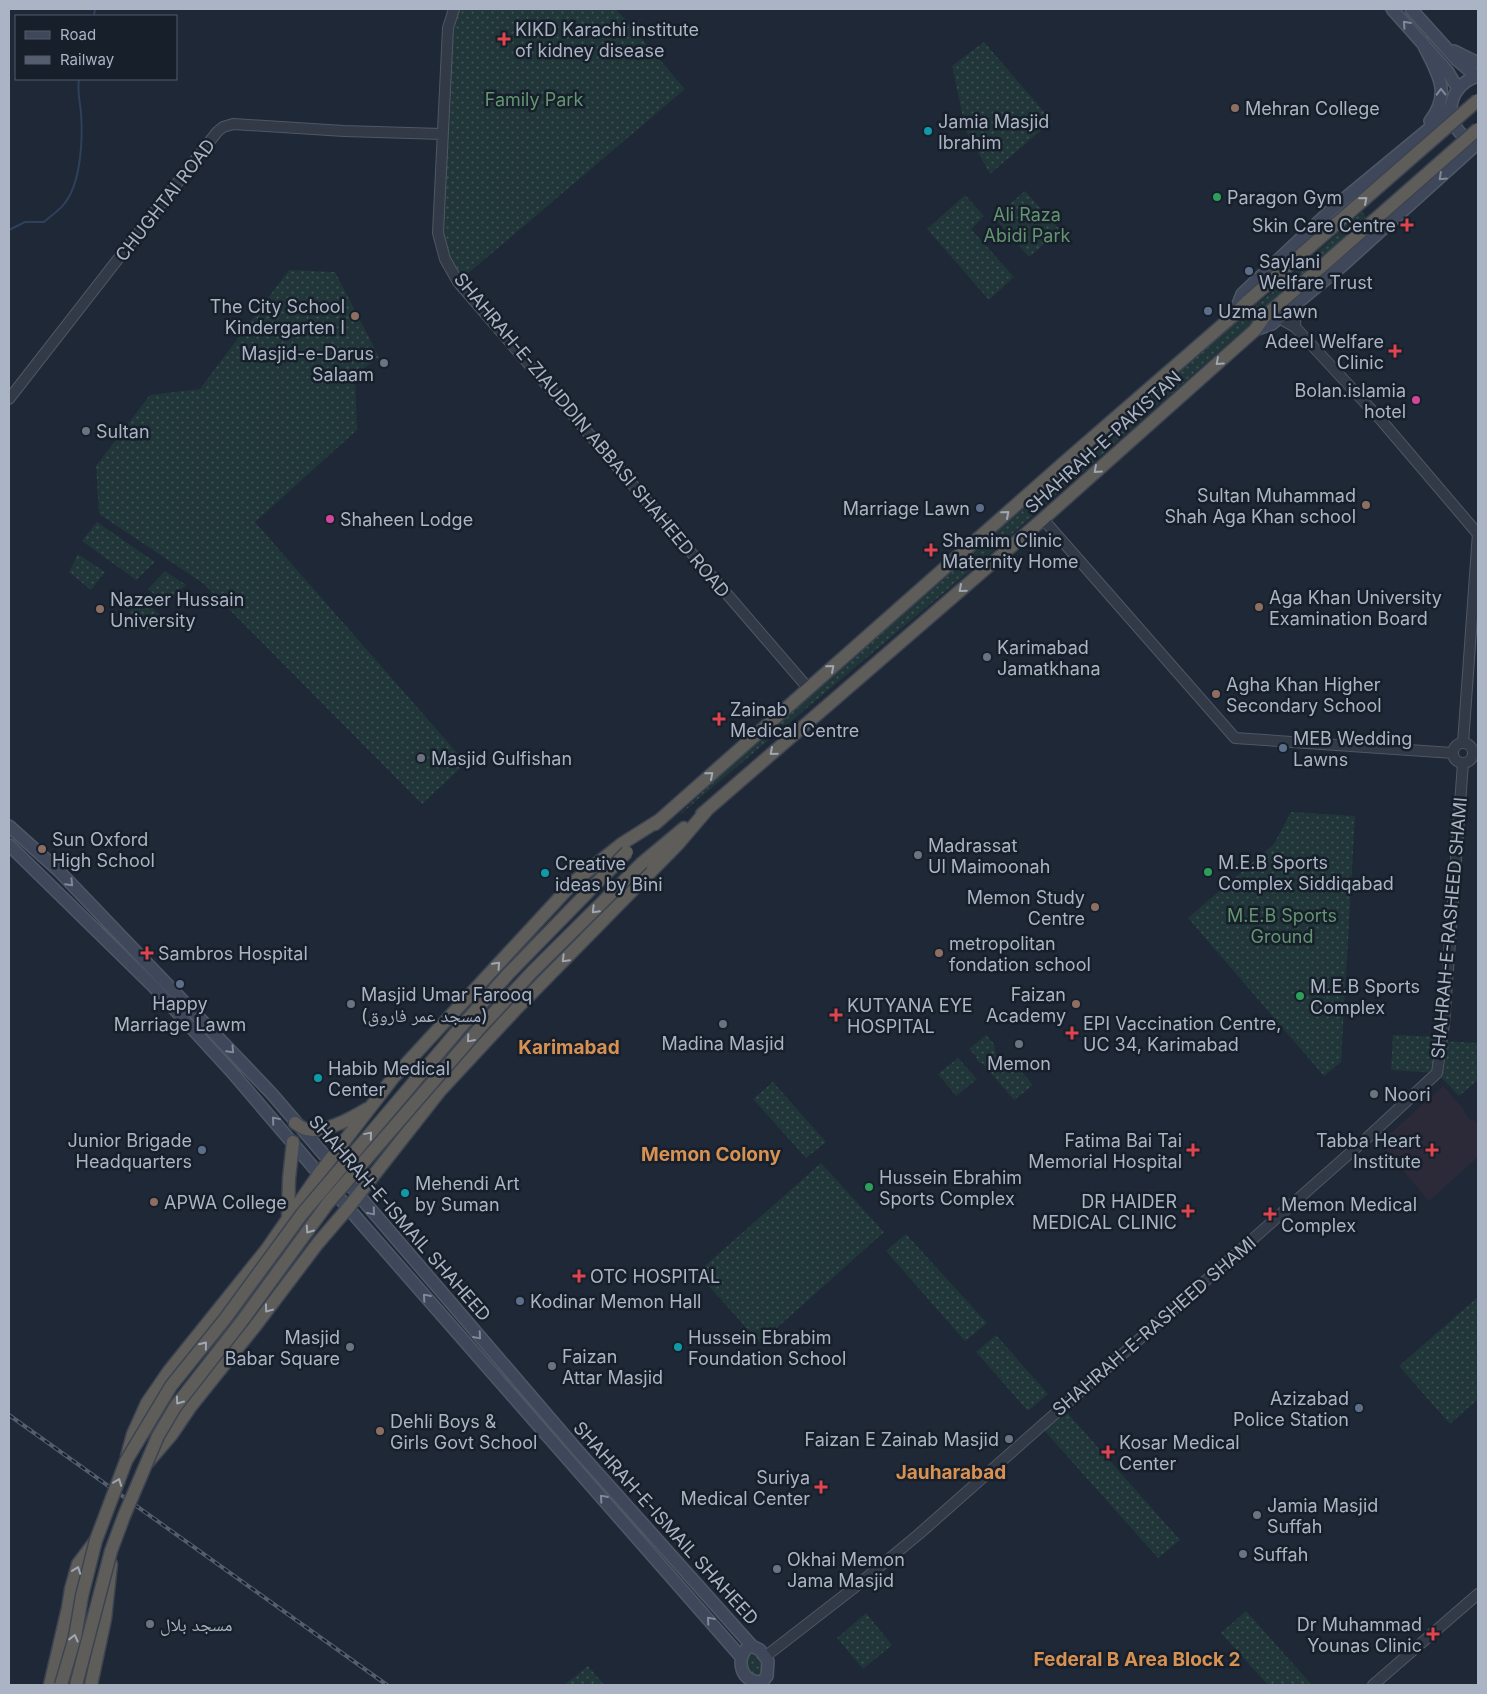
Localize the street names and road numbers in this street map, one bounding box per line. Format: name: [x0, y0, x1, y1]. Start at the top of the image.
street label: CHUGHTAI ROAD: [111, 135, 219, 265]
street label: SHAHRAH-E-ZIAUDDIN ABBASI SHAHEED ROAD: [450, 269, 734, 601]
street label: SHAHRAH-E-PAKISTAN: [1021, 366, 1185, 518]
street label: SHAHRAH-E-RASHEED SHAMI: [1427, 796, 1471, 1060]
street label: SHAHRAH-E-ISMAIL SHAHEED: [305, 1111, 495, 1325]
street label: SHAHRAH-E-RASHEED SHAMI: [1048, 1232, 1260, 1420]
street label: SHAHRAH-E-ISMAIL SHAHEED: [569, 1417, 763, 1629]

